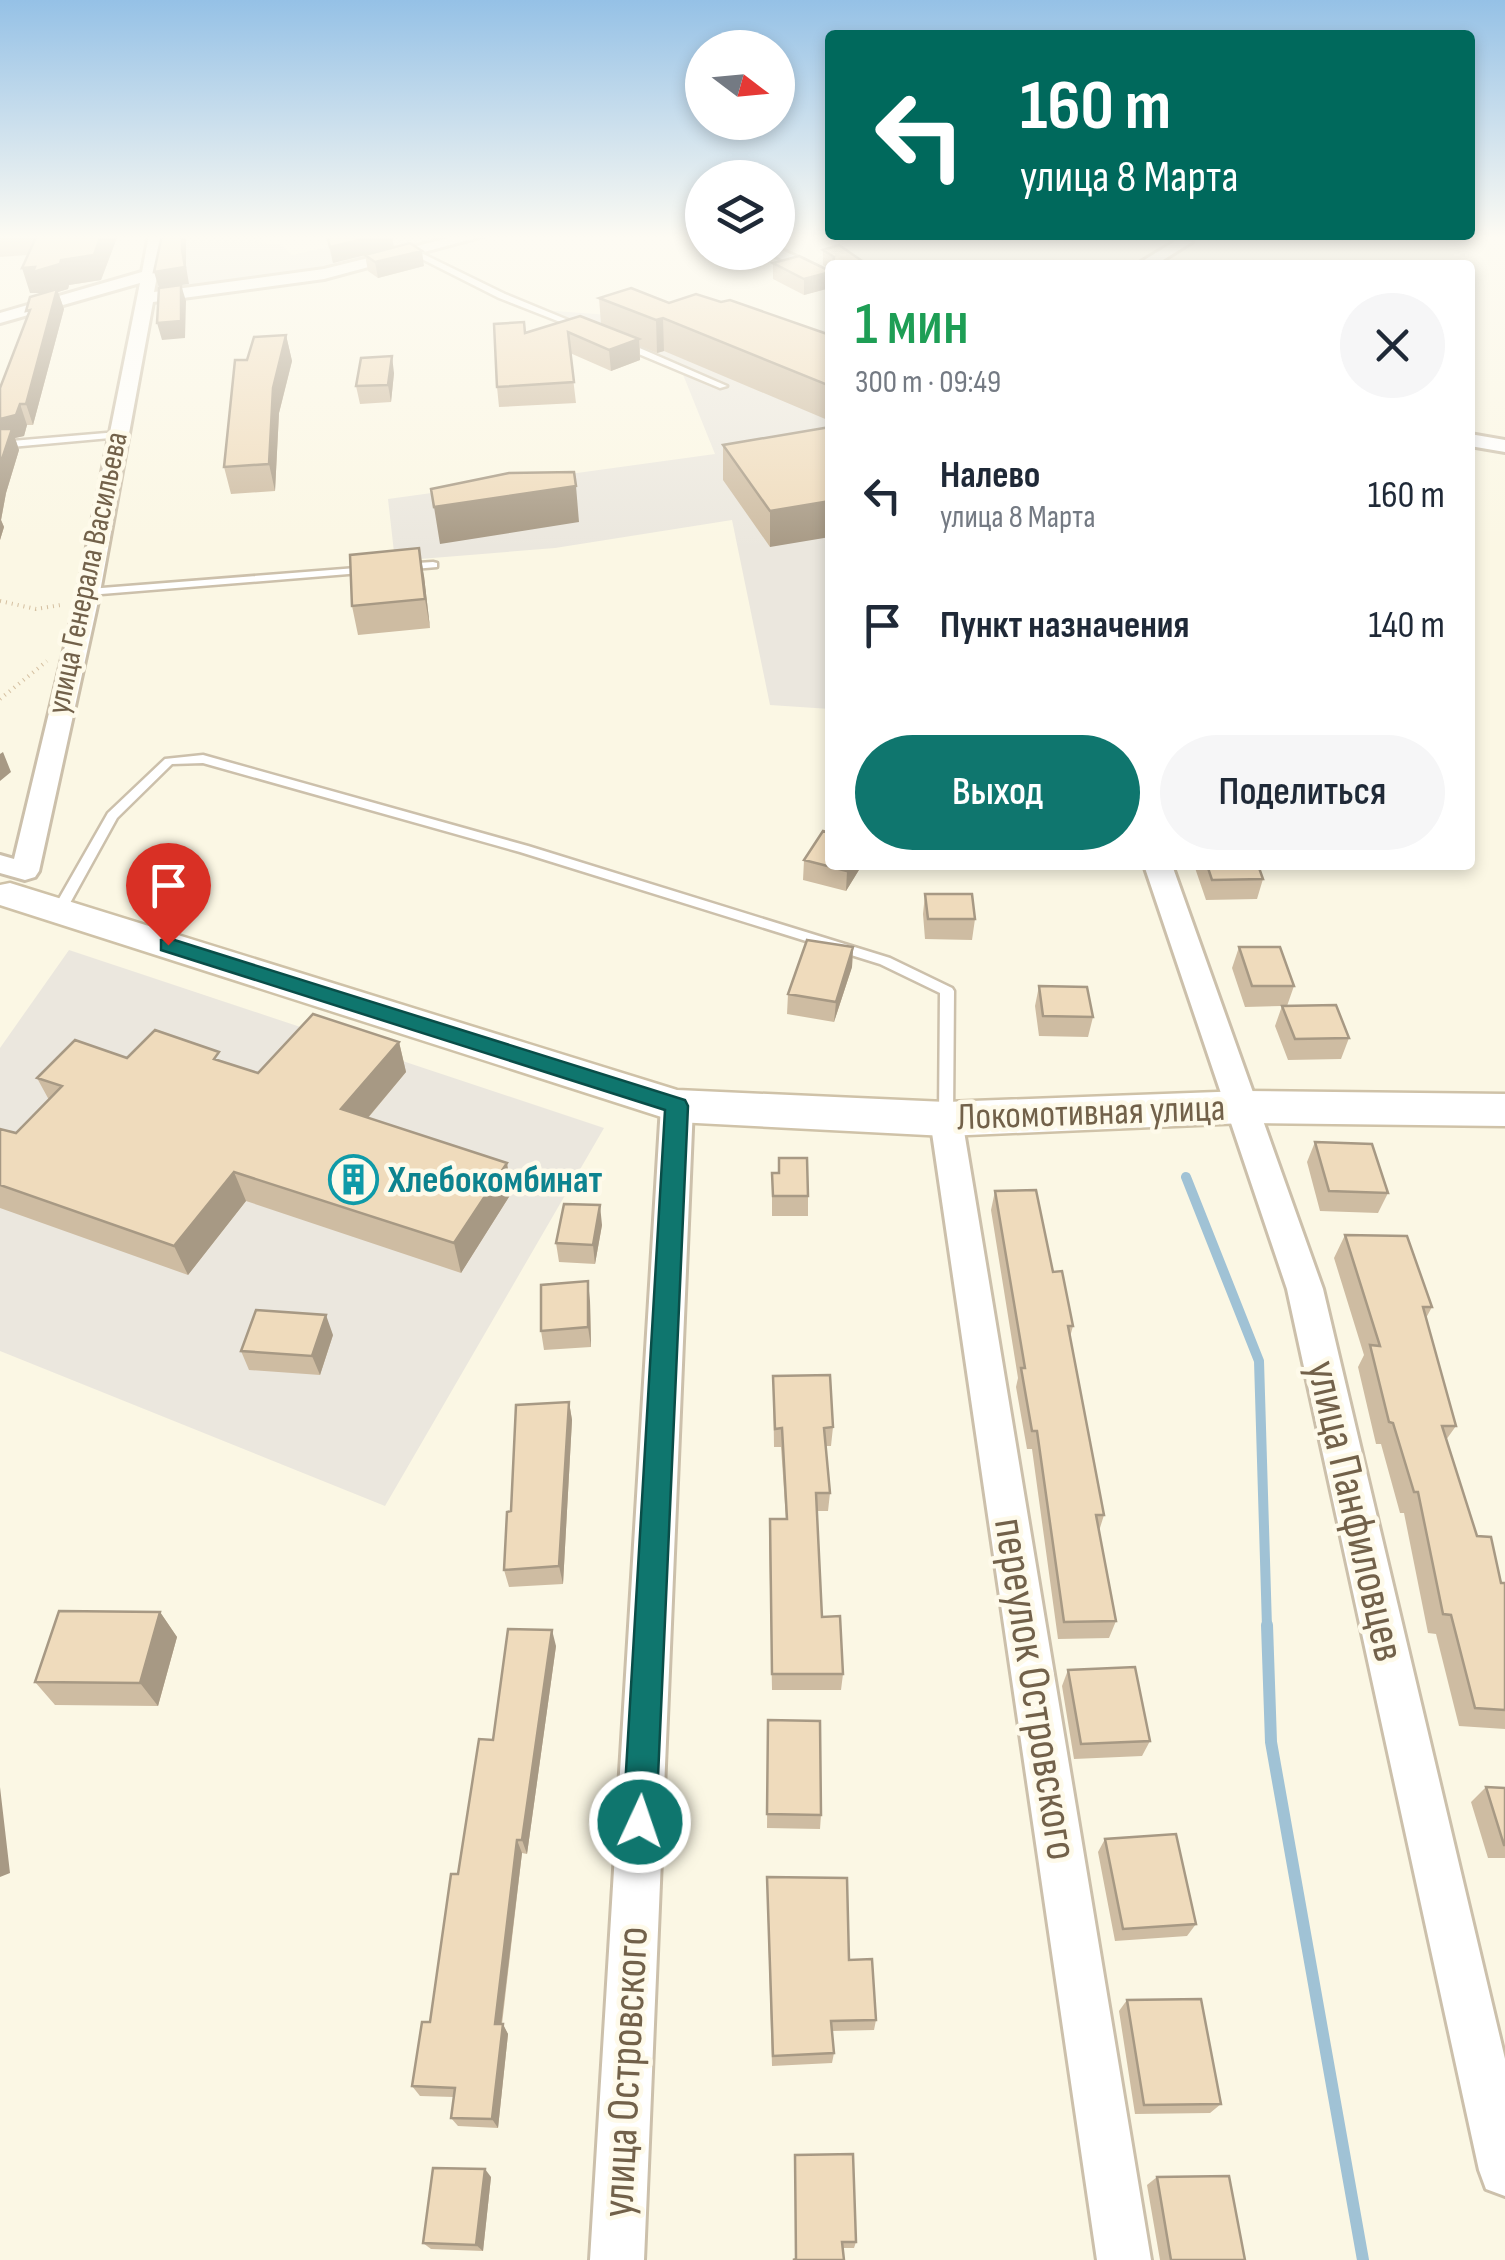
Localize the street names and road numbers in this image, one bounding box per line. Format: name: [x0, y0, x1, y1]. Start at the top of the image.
street label: улица Генерала Васильева: [39, 428, 137, 718]
street label: Локомотивная улица: [956, 1086, 1226, 1140]
street label: улица Панфиловцев: [1294, 1355, 1416, 1667]
street label: переулок Островского: [981, 1514, 1089, 1864]
street label: улица Островского: [591, 1925, 661, 2219]

